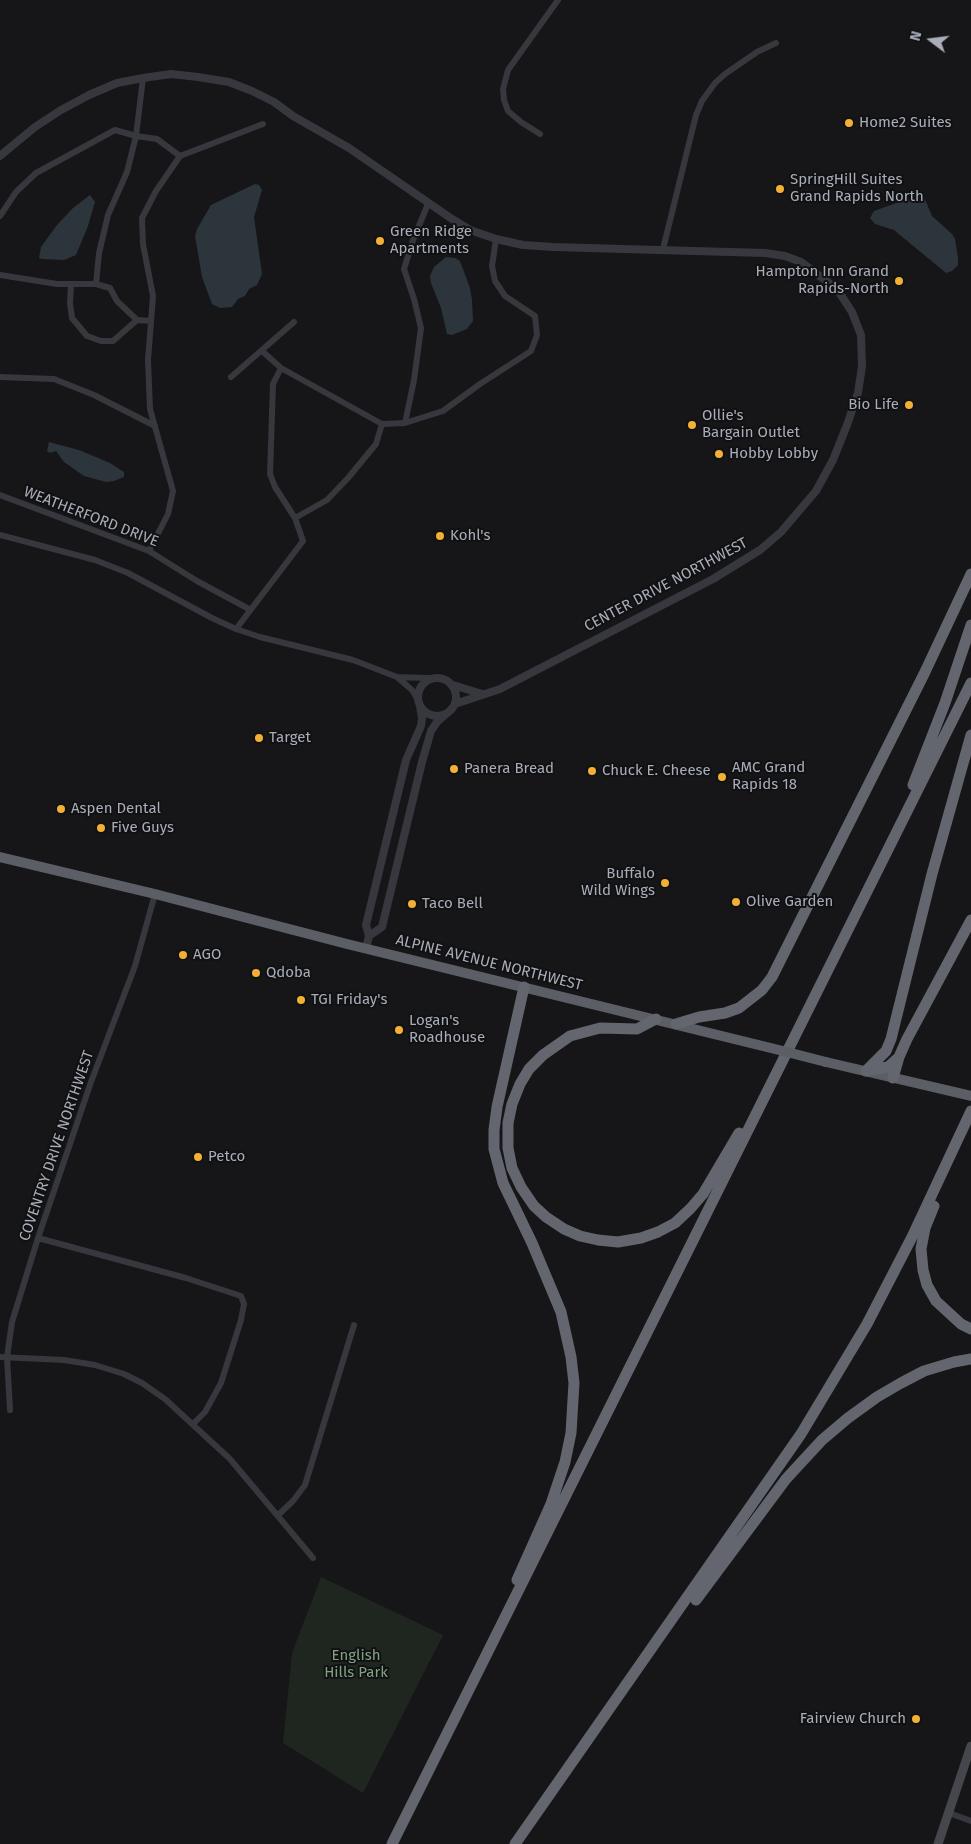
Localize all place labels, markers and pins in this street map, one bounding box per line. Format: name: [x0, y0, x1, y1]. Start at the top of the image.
place label: Home2 Suites: [859, 114, 952, 132]
marker: Home2 Suites: [843, 117, 855, 129]
place label: SpringHill Suites Grand Rapids North: [790, 171, 924, 206]
marker: SpringHill Suites Grand Rapids North: [774, 183, 786, 195]
place label: Green Ridge Apartments: [390, 223, 472, 258]
marker: Green Ridge Apartments: [374, 235, 386, 247]
place label: Hampton Inn Grand Rapids-North: [756, 263, 889, 298]
marker: Hampton Inn Grand Rapids-North: [893, 275, 905, 287]
place label: Bio Life: [848, 396, 899, 414]
marker: Bio Life: [903, 399, 915, 411]
place label: Ollie's Bargain Outlet: [702, 407, 800, 442]
marker: Ollie's Bargain Outlet: [686, 419, 698, 431]
place label: Hobby Lobby: [729, 445, 818, 463]
marker: Hobby Lobby: [713, 448, 725, 460]
place label: Kohl's: [450, 527, 490, 545]
marker: Kohl's: [434, 530, 446, 542]
place label: Target: [269, 729, 311, 747]
marker: Target: [253, 732, 265, 744]
place label: AMC Grand Rapids 18: [732, 759, 805, 794]
place label: Panera Bread: [464, 760, 554, 778]
place label: Chuck E. Cheese: [602, 762, 711, 780]
marker: Panera Bread: [448, 763, 460, 775]
marker: Chuck E. Cheese: [586, 765, 598, 777]
marker: AMC Grand Rapids 18: [716, 771, 728, 783]
place label: Aspen Dental: [71, 800, 161, 818]
marker: Aspen Dental: [55, 803, 67, 815]
place label: Five Guys: [111, 819, 174, 837]
marker: Five Guys: [95, 822, 107, 834]
place label: Buffalo Wild Wings: [581, 865, 655, 900]
marker: Buffalo Wild Wings: [659, 877, 671, 889]
place label: Olive Garden: [746, 893, 833, 911]
place label: Taco Bell: [422, 895, 483, 913]
marker: Olive Garden: [730, 896, 742, 908]
marker: Taco Bell: [406, 898, 418, 910]
place label: AGO: [193, 946, 221, 964]
marker: AGO: [177, 949, 189, 961]
place label: Qdoba: [266, 964, 311, 982]
marker: Qdoba: [250, 967, 262, 979]
place label: TGI Friday's: [311, 991, 387, 1009]
marker: TGI Friday's: [295, 994, 307, 1006]
place label: Logan's Roadhouse: [409, 1012, 485, 1047]
marker: Logan's Roadhouse: [393, 1024, 405, 1036]
place label: Petco: [208, 1148, 245, 1166]
marker: Petco: [192, 1151, 204, 1163]
place label: Fairview Church: [800, 1710, 906, 1728]
marker: Fairview Church: [910, 1713, 922, 1725]

